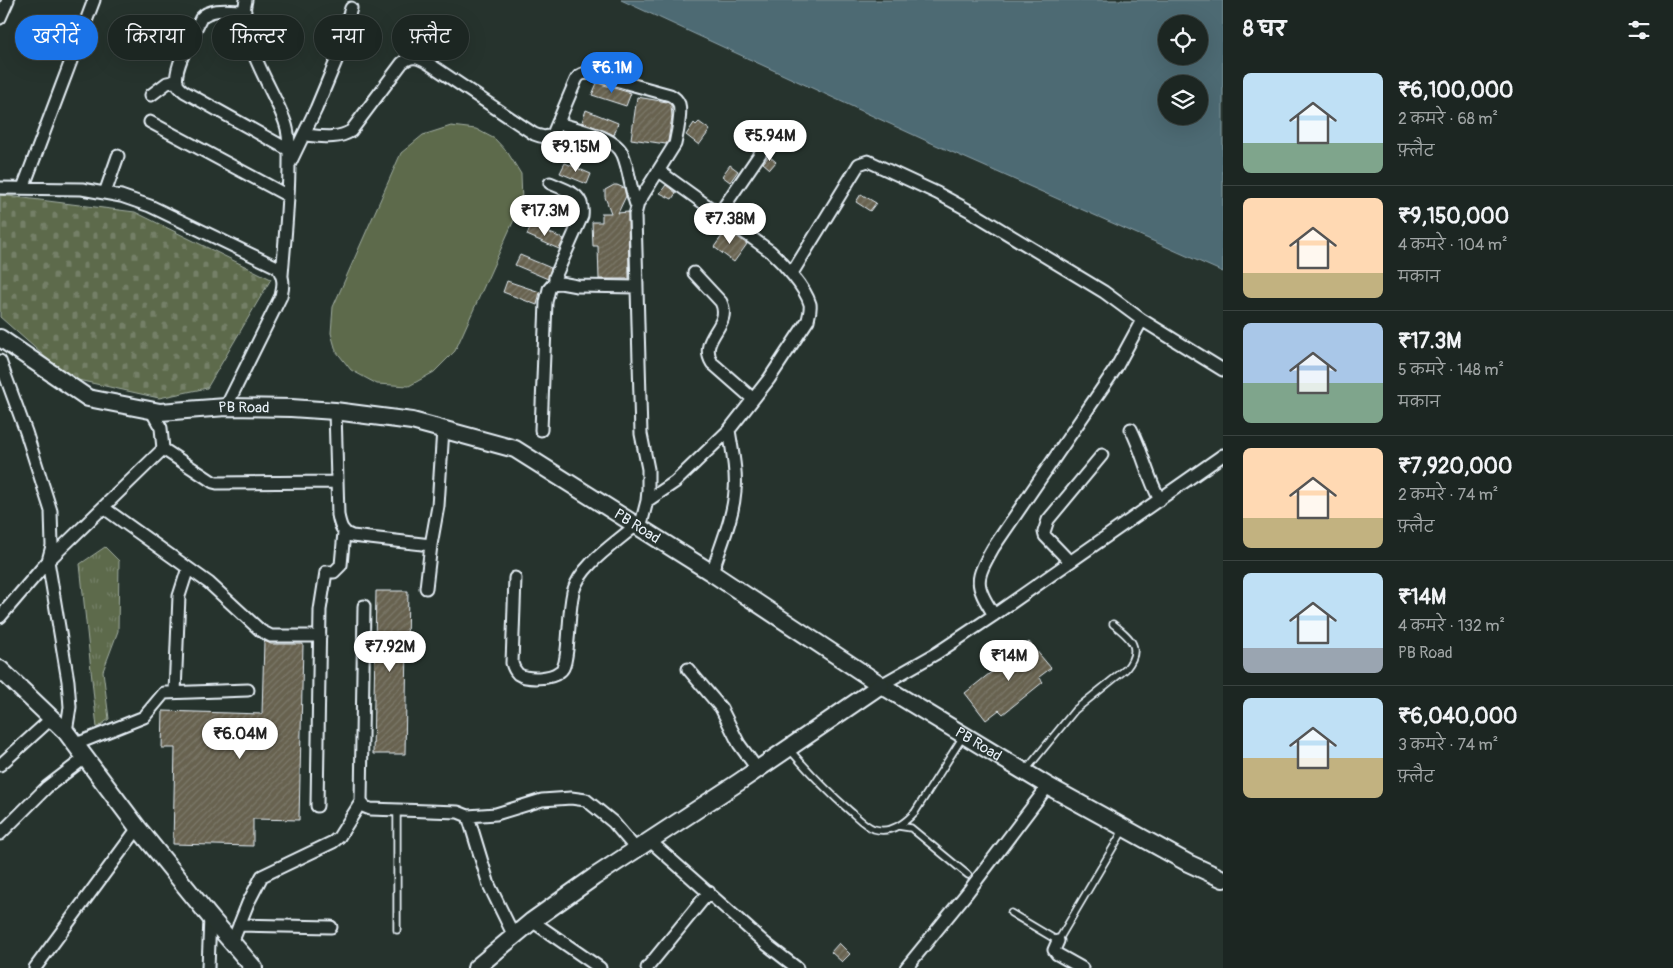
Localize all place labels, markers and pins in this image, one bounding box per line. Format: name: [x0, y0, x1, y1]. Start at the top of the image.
pin: ₹6.1M: [577, 52, 647, 94]
pin: ₹5.94M: [729, 120, 811, 162]
pin: ₹9.15M: [535, 130, 617, 173]
pin: ₹17.3M: [504, 194, 586, 237]
pin: ₹7.38M: [689, 202, 771, 245]
pin: ₹7.92M: [349, 630, 431, 673]
pin: ₹14M: [979, 640, 1039, 682]
pin: ₹6.04M: [199, 718, 281, 760]

